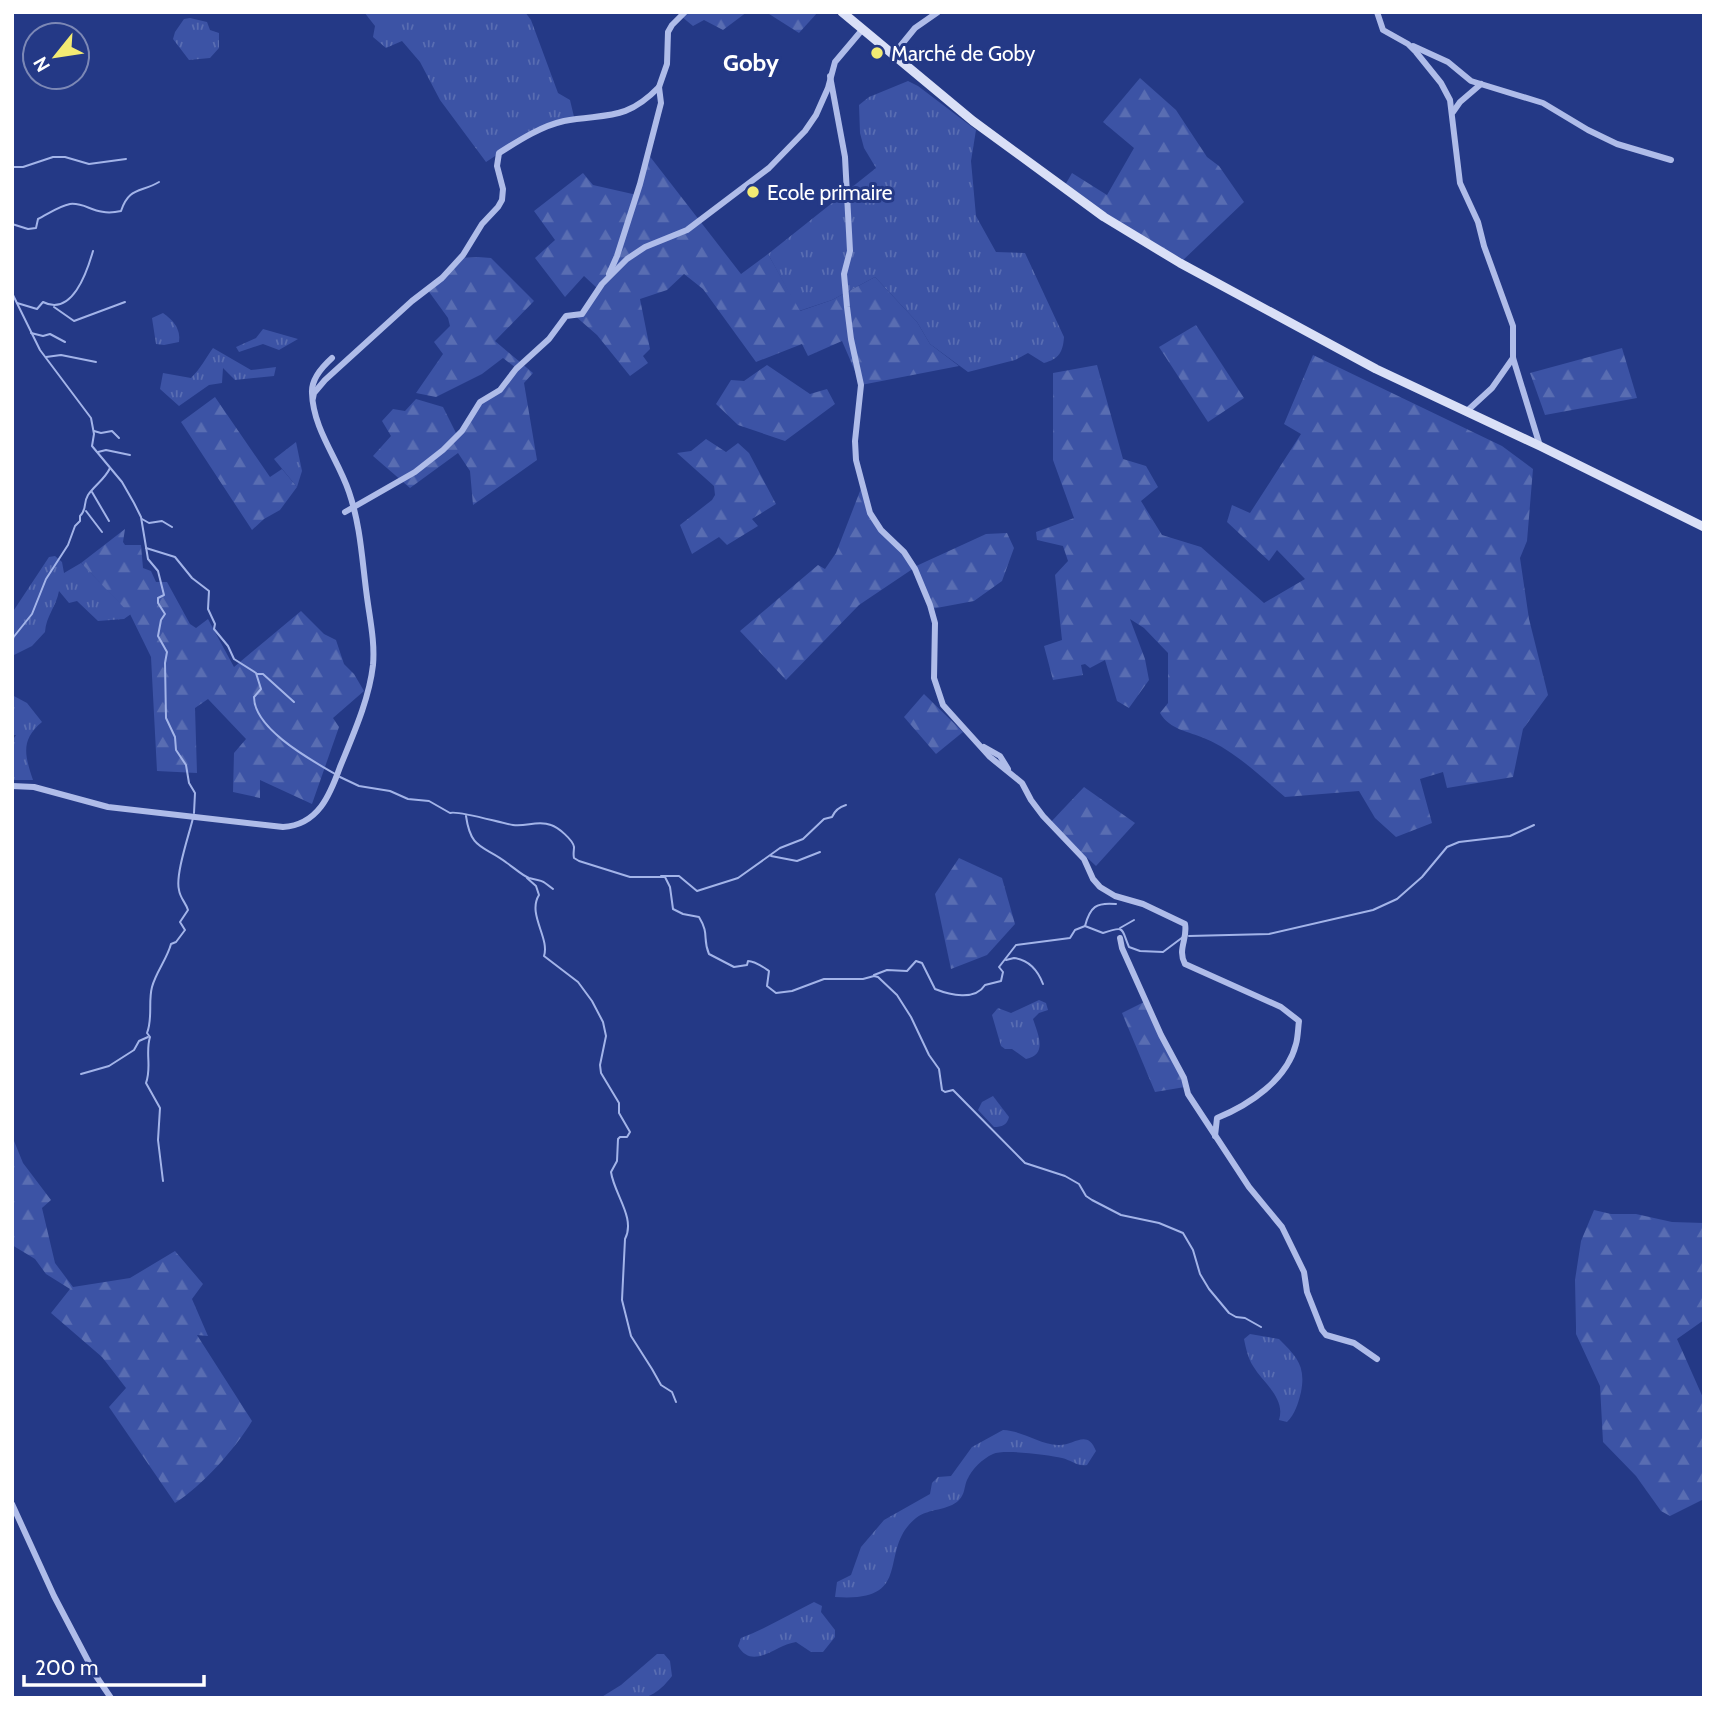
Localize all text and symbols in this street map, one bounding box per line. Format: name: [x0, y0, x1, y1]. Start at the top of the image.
north arrow: [21, 21, 91, 91]
place label: Marché de Goby: [891, 41, 1036, 66]
marker: Marché de Goby: [869, 45, 885, 61]
district label: Goby: [723, 48, 779, 77]
text: N: [28, 53, 55, 76]
place label: Ecole primaire: [767, 180, 893, 205]
marker: Ecole primaire: [745, 184, 761, 200]
scale bar: [24, 1644, 205, 1688]
text: 200 m: [35, 1655, 98, 1680]

